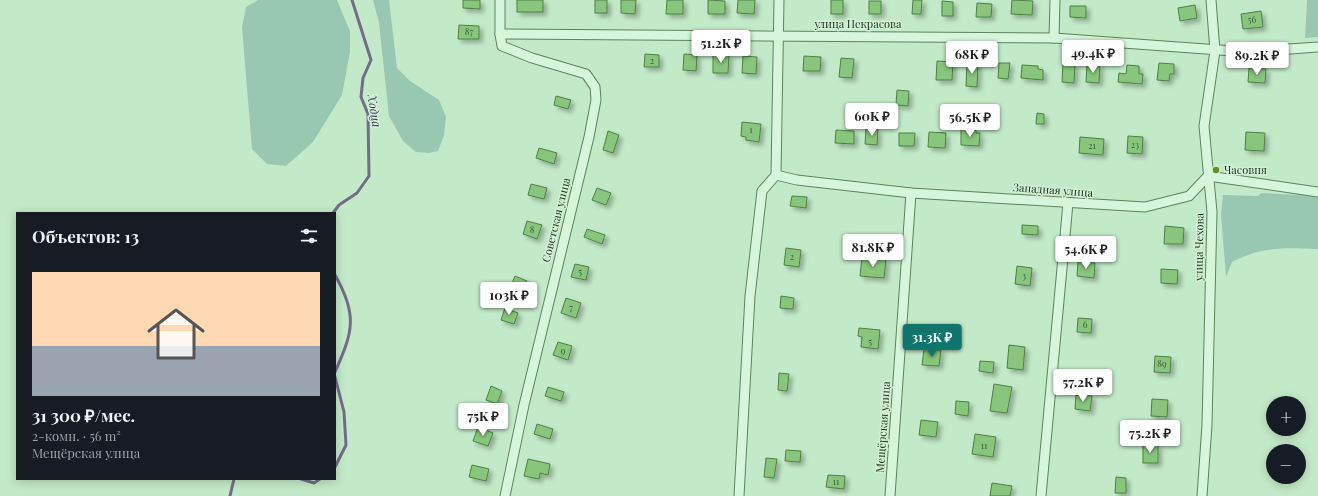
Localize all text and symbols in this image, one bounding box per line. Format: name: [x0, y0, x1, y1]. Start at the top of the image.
house number: 56: [1248, 13, 1257, 25]
street label: улица Некрасова: [813, 16, 902, 31]
house number: 87: [465, 25, 474, 37]
pin: 51.2K ₽: [684, 30, 758, 64]
text: 51.2K ₽: [700, 34, 742, 51]
pin: 49.4K ₽: [1056, 40, 1130, 74]
pin: 68K ₽: [944, 41, 1000, 75]
pin: 89.2K ₽: [1220, 42, 1294, 76]
text: 49.4K ₽: [1071, 44, 1115, 61]
text: 68K ₽: [955, 45, 989, 62]
text: 89.2K ₽: [1235, 46, 1279, 63]
house number: 2: [650, 54, 654, 66]
water label: Ходца: [364, 92, 385, 128]
pin: 60K ₽: [844, 103, 900, 137]
pin: 56.5K ₽: [933, 104, 1007, 138]
text: 60K ₽: [854, 107, 890, 124]
text: 56.5K ₽: [949, 108, 991, 125]
house number: 1: [749, 123, 753, 135]
house number: 23: [1131, 138, 1139, 150]
house number: 21: [1088, 139, 1096, 151]
place label: Часовня: [1224, 162, 1267, 177]
marker: Часовня: [1211, 165, 1221, 175]
street label: Советская улица: [538, 175, 573, 264]
street label: Западная улица: [1013, 179, 1094, 200]
street label: улица Чехова: [1190, 212, 1207, 282]
house number: 8: [530, 223, 535, 235]
text: Объектов: 13: [32, 225, 139, 247]
icon: filters: [298, 225, 320, 247]
pin: 81.8K ₽: [836, 234, 910, 268]
pin: 54.6K ₽: [1049, 236, 1123, 270]
text: 81.8K ₽: [852, 238, 894, 255]
text: 54.6K ₽: [1064, 240, 1108, 257]
house number: 2: [790, 250, 794, 262]
house number: 5: [578, 265, 582, 277]
house number: 3: [1022, 269, 1026, 281]
pin: 103K ₽: [476, 282, 542, 316]
text: 103K ₽: [489, 286, 529, 303]
icon: home: [140, 298, 212, 370]
house number: 7: [569, 301, 573, 313]
house number: 6: [1083, 318, 1088, 330]
pin: 31.3K ₽: [895, 324, 969, 358]
text: 31.3K ₽: [912, 328, 952, 345]
house number: 5: [868, 335, 872, 347]
house number: 9: [561, 344, 566, 356]
house number: 89: [1157, 357, 1167, 369]
pin: 57.2K ₽: [1046, 369, 1120, 403]
text: 57.2K ₽: [1062, 373, 1104, 390]
street label: Мещёрская улица: [872, 380, 893, 473]
map controls: [1266, 396, 1306, 484]
button: +: [1266, 396, 1306, 436]
pin: 75K ₽: [455, 403, 511, 437]
text: 31 300 ₽/мес.: [32, 404, 135, 426]
text: 75K ₽: [467, 407, 499, 424]
pin: 75.2K ₽: [1113, 420, 1187, 454]
text: 75.2K ₽: [1129, 424, 1171, 441]
text: 2-комн. · 56 m²: [32, 427, 121, 444]
house number: 11: [981, 439, 988, 451]
text: Мещёрская улица: [32, 444, 140, 461]
button: −: [1266, 444, 1306, 484]
house number: 11: [833, 475, 840, 487]

